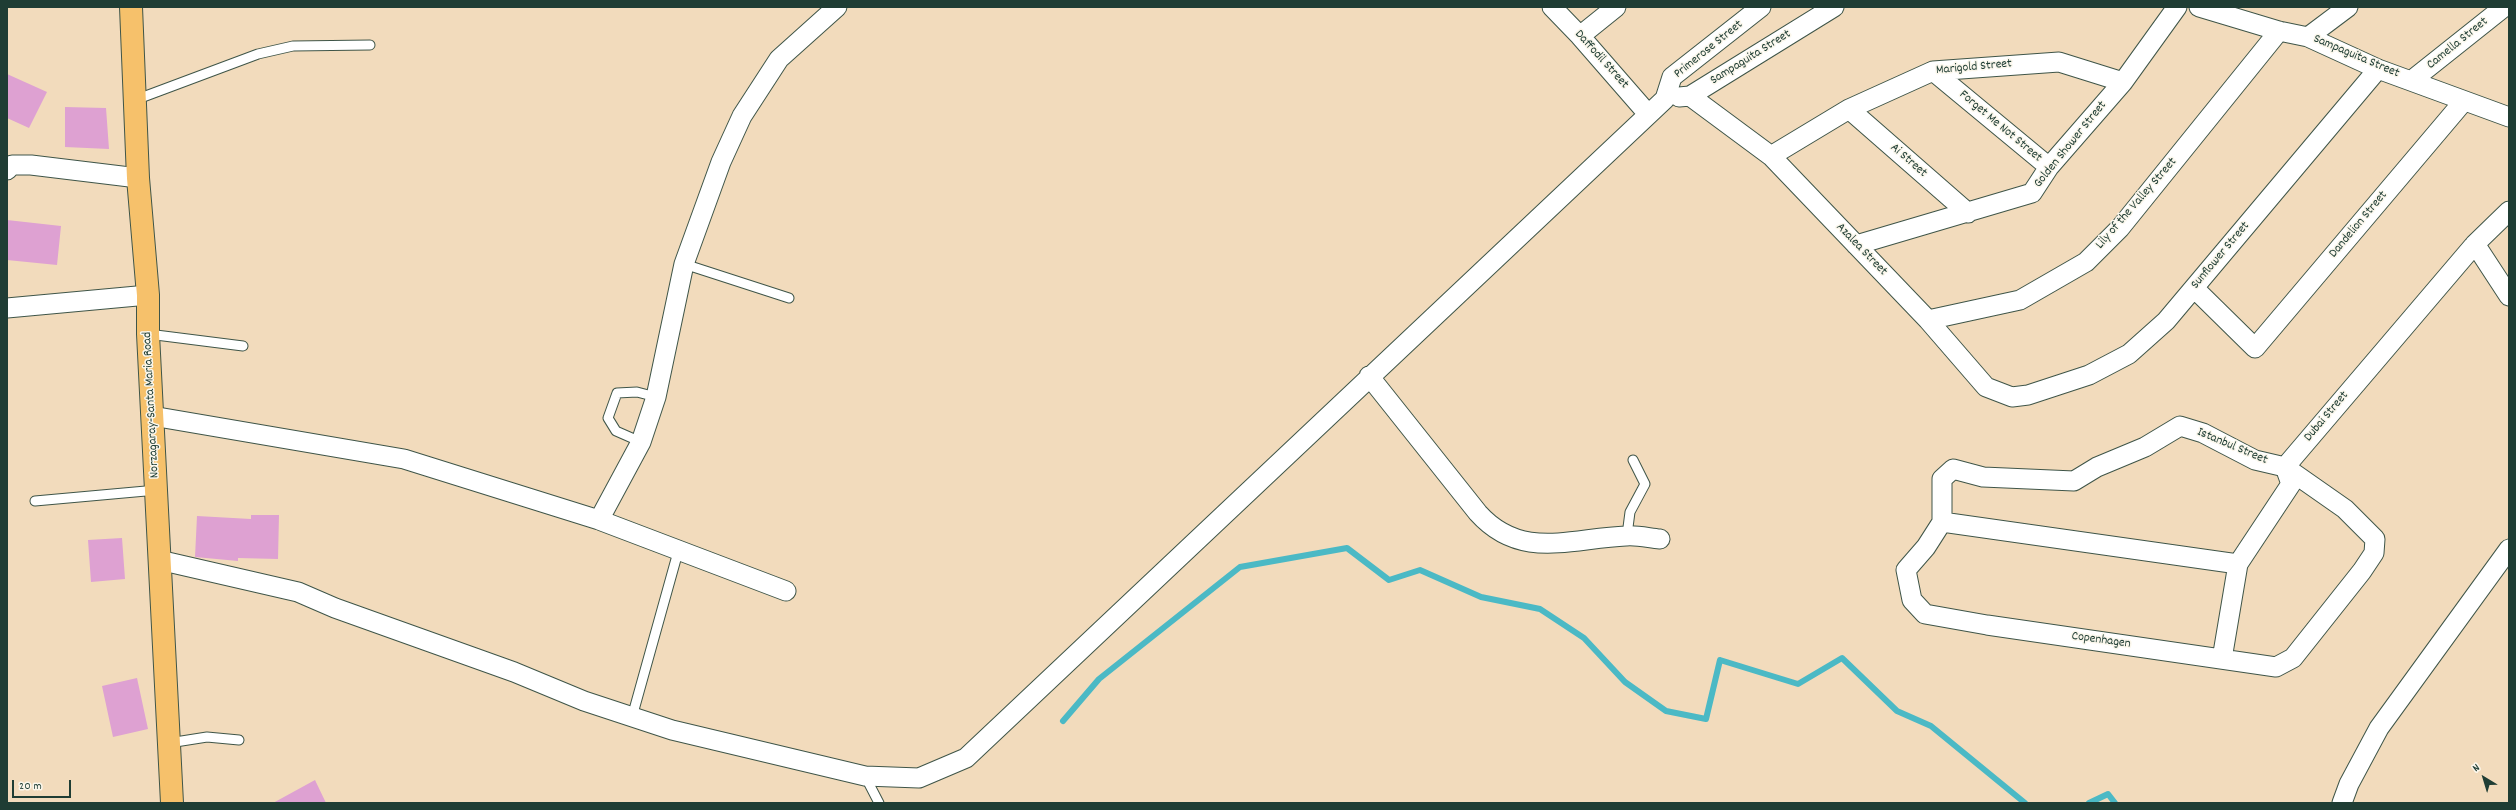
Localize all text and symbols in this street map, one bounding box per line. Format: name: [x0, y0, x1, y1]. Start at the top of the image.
street label: Camella Street: [2424, 15, 2492, 73]
street label: Primerose Street: [1671, 17, 1747, 83]
street label: Daffodil Street: [1571, 27, 1631, 93]
street label: Sampaguita Street: [1708, 27, 1794, 89]
street label: Sampaguita Street: [2311, 32, 2401, 82]
street label: Marigold Street: [1935, 57, 2013, 79]
street label: Forget Me Not Street: [1955, 88, 2045, 166]
street label: Golden Shower Street: [2031, 98, 2111, 192]
street label: Ai Street: [1886, 141, 1930, 181]
street label: Lily of the Valley Street: [2093, 155, 2181, 253]
street label: Dandelion Street: [2327, 188, 2391, 262]
street label: Sunflower Street: [2188, 219, 2254, 293]
street label: Azalea Street: [1832, 220, 1890, 280]
street label: Norzagaray-Santa Maria Road: [140, 331, 164, 479]
street label: Dubai Street: [2301, 389, 2353, 445]
street label: Istanbul Street: [2194, 425, 2270, 469]
street label: Copenhagen: [2071, 629, 2131, 653]
north arrow: [2464, 758, 2504, 798]
text: N: [2470, 761, 2484, 777]
scale bar: [14, 772, 73, 798]
text: 20 m: [19, 778, 42, 795]

